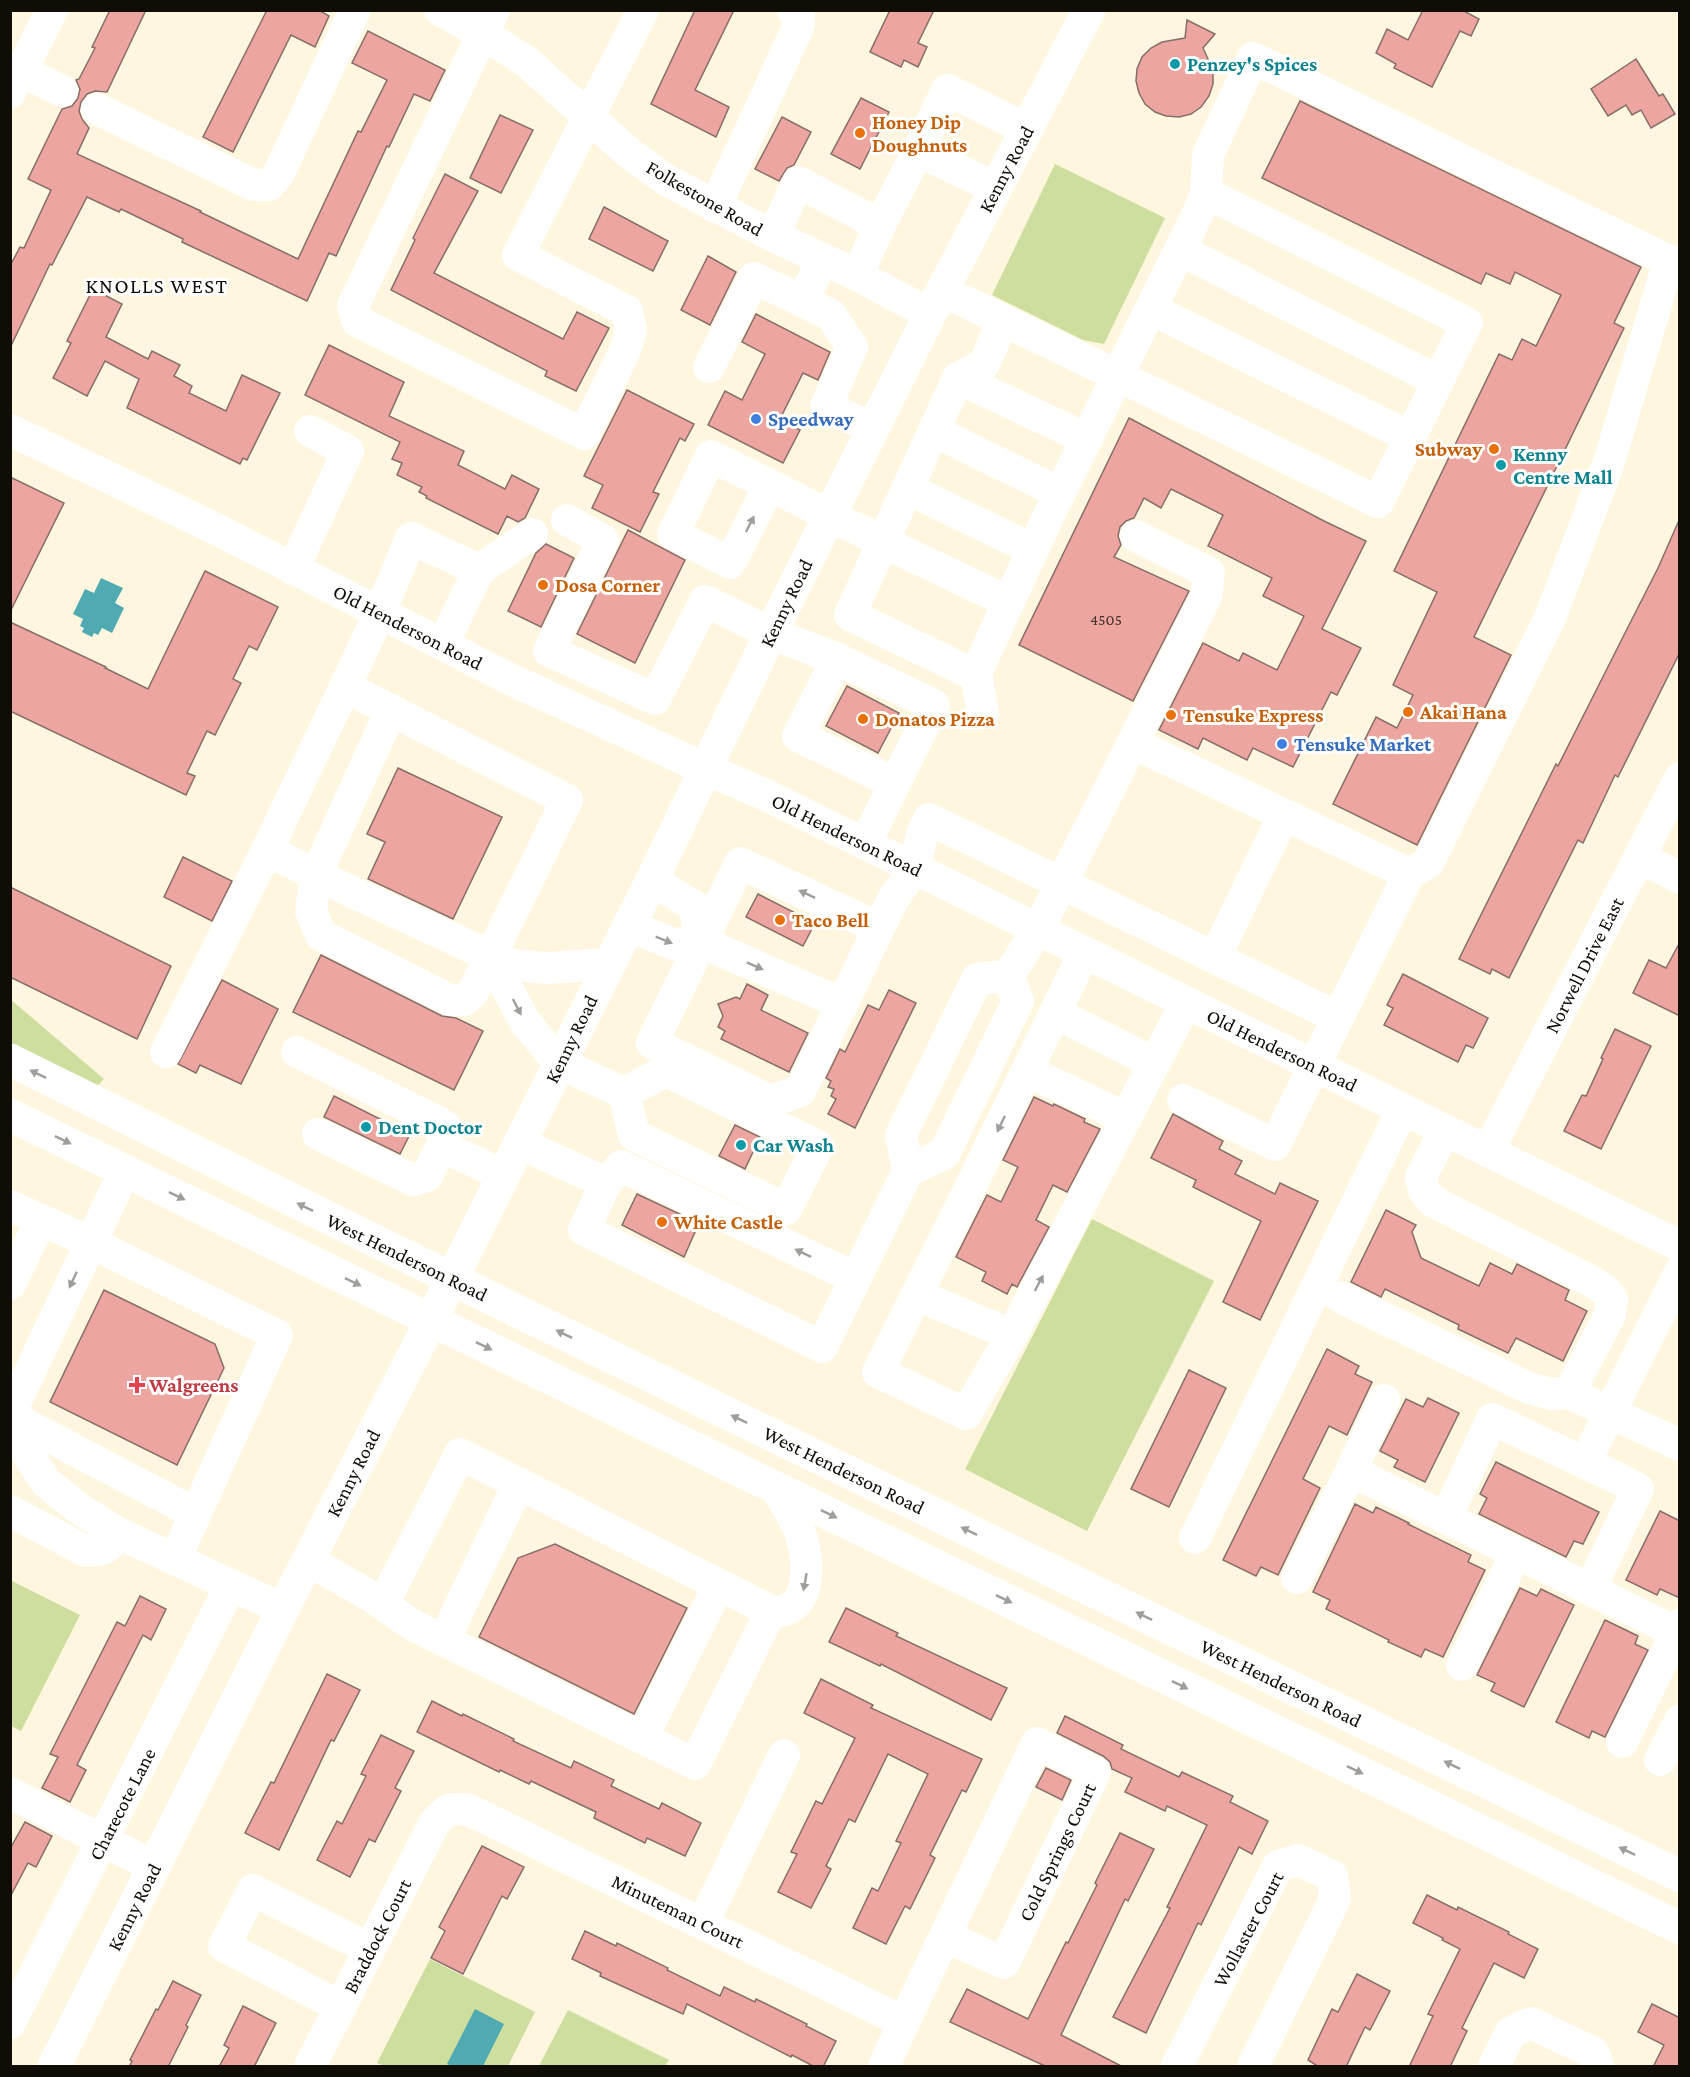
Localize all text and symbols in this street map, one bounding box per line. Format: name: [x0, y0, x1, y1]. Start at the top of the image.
place label: Penzey's Spices: [1187, 53, 1317, 75]
marker: Penzey's Spices: [1168, 57, 1182, 71]
place label: Honey Dip Doughnuts: [872, 111, 967, 156]
street label: Kenny Road: [974, 121, 1039, 217]
marker: Honey Dip Doughnuts: [853, 126, 867, 140]
street label: Folkestone Road: [643, 156, 768, 240]
district label: KNOLLS WEST: [86, 274, 228, 298]
place label: Speedway: [768, 408, 854, 430]
marker: Speedway: [749, 412, 763, 426]
place label: Subway: [1415, 438, 1482, 460]
marker: Subway: [1487, 442, 1501, 456]
place label: Kenny Centre Mall: [1513, 443, 1613, 488]
marker: Kenny Centre Mall: [1494, 458, 1508, 472]
one-way arrow: [745, 516, 755, 533]
street label: Kenny Road: [755, 555, 818, 651]
place label: Dosa Corner: [555, 574, 660, 596]
marker: Dosa Corner: [536, 578, 550, 592]
street label: Old Henderson Road: [330, 580, 487, 674]
house number: 4505: [1090, 611, 1122, 628]
place label: Akai Hana: [1419, 701, 1507, 723]
place label: Tensuke Express: [1183, 704, 1323, 726]
marker: Akai Hana: [1401, 705, 1415, 719]
place label: Donatos Pizza: [875, 708, 995, 730]
marker: Tensuke Express: [1164, 708, 1178, 722]
marker: Donatos Pizza: [856, 712, 870, 726]
place label: Tensuke Market: [1294, 733, 1432, 755]
marker: Tensuke Market: [1275, 737, 1289, 751]
street label: Old Henderson Road: [768, 789, 926, 881]
one-way arrow: [798, 890, 815, 899]
street label: Norwell Drive East: [1540, 893, 1628, 1037]
place label: Taco Bell: [792, 909, 869, 931]
marker: Taco Bell: [773, 913, 787, 927]
one-way arrow: [655, 936, 673, 945]
one-way arrow: [746, 961, 764, 971]
street label: Kenny Road: [540, 991, 603, 1087]
one-way arrow: [512, 999, 522, 1016]
street label: Old Henderson Road: [1203, 1004, 1361, 1096]
one-way arrow: [30, 1069, 47, 1079]
one-way arrow: [997, 1115, 1006, 1132]
place label: Dent Doctor: [378, 1116, 482, 1138]
marker: Dent Doctor: [359, 1120, 373, 1134]
place label: Car Wash: [753, 1134, 835, 1156]
one-way arrow: [55, 1136, 72, 1145]
marker: Car Wash: [734, 1138, 748, 1152]
one-way arrow: [169, 1191, 186, 1201]
one-way arrow: [296, 1202, 313, 1211]
street label: West Henderson Road: [323, 1208, 491, 1306]
place label: White Castle: [673, 1211, 783, 1233]
marker: White Castle: [655, 1215, 669, 1229]
one-way arrow: [794, 1248, 811, 1257]
one-way arrow: [68, 1272, 77, 1289]
one-way arrow: [1034, 1274, 1044, 1291]
one-way arrow: [344, 1277, 361, 1286]
one-way arrow: [555, 1329, 572, 1339]
one-way arrow: [475, 1341, 492, 1350]
place label: Walgreens: [148, 1374, 238, 1396]
marker: Walgreens: [130, 1378, 144, 1392]
one-way arrow: [730, 1415, 748, 1425]
street label: West Henderson Road: [760, 1421, 928, 1519]
street label: Kenny Road: [322, 1425, 385, 1521]
one-way arrow: [820, 1509, 837, 1519]
one-way arrow: [960, 1526, 977, 1535]
one-way arrow: [800, 1573, 809, 1592]
one-way arrow: [996, 1595, 1013, 1604]
one-way arrow: [1135, 1611, 1152, 1620]
street label: West Henderson Road: [1197, 1634, 1365, 1732]
one-way arrow: [1171, 1680, 1188, 1689]
street label: Charecote Lane: [84, 1744, 160, 1864]
one-way arrow: [1443, 1761, 1460, 1770]
one-way arrow: [1346, 1766, 1363, 1775]
street label: Cold Springs Court: [1014, 1779, 1101, 1925]
one-way arrow: [1618, 1846, 1635, 1855]
street label: Kenny Road: [103, 1859, 166, 1955]
street label: Wollaster Court: [1208, 1867, 1288, 1990]
street label: Minuteman Court: [608, 1869, 748, 1953]
street label: Braddock Court: [339, 1875, 415, 1997]

